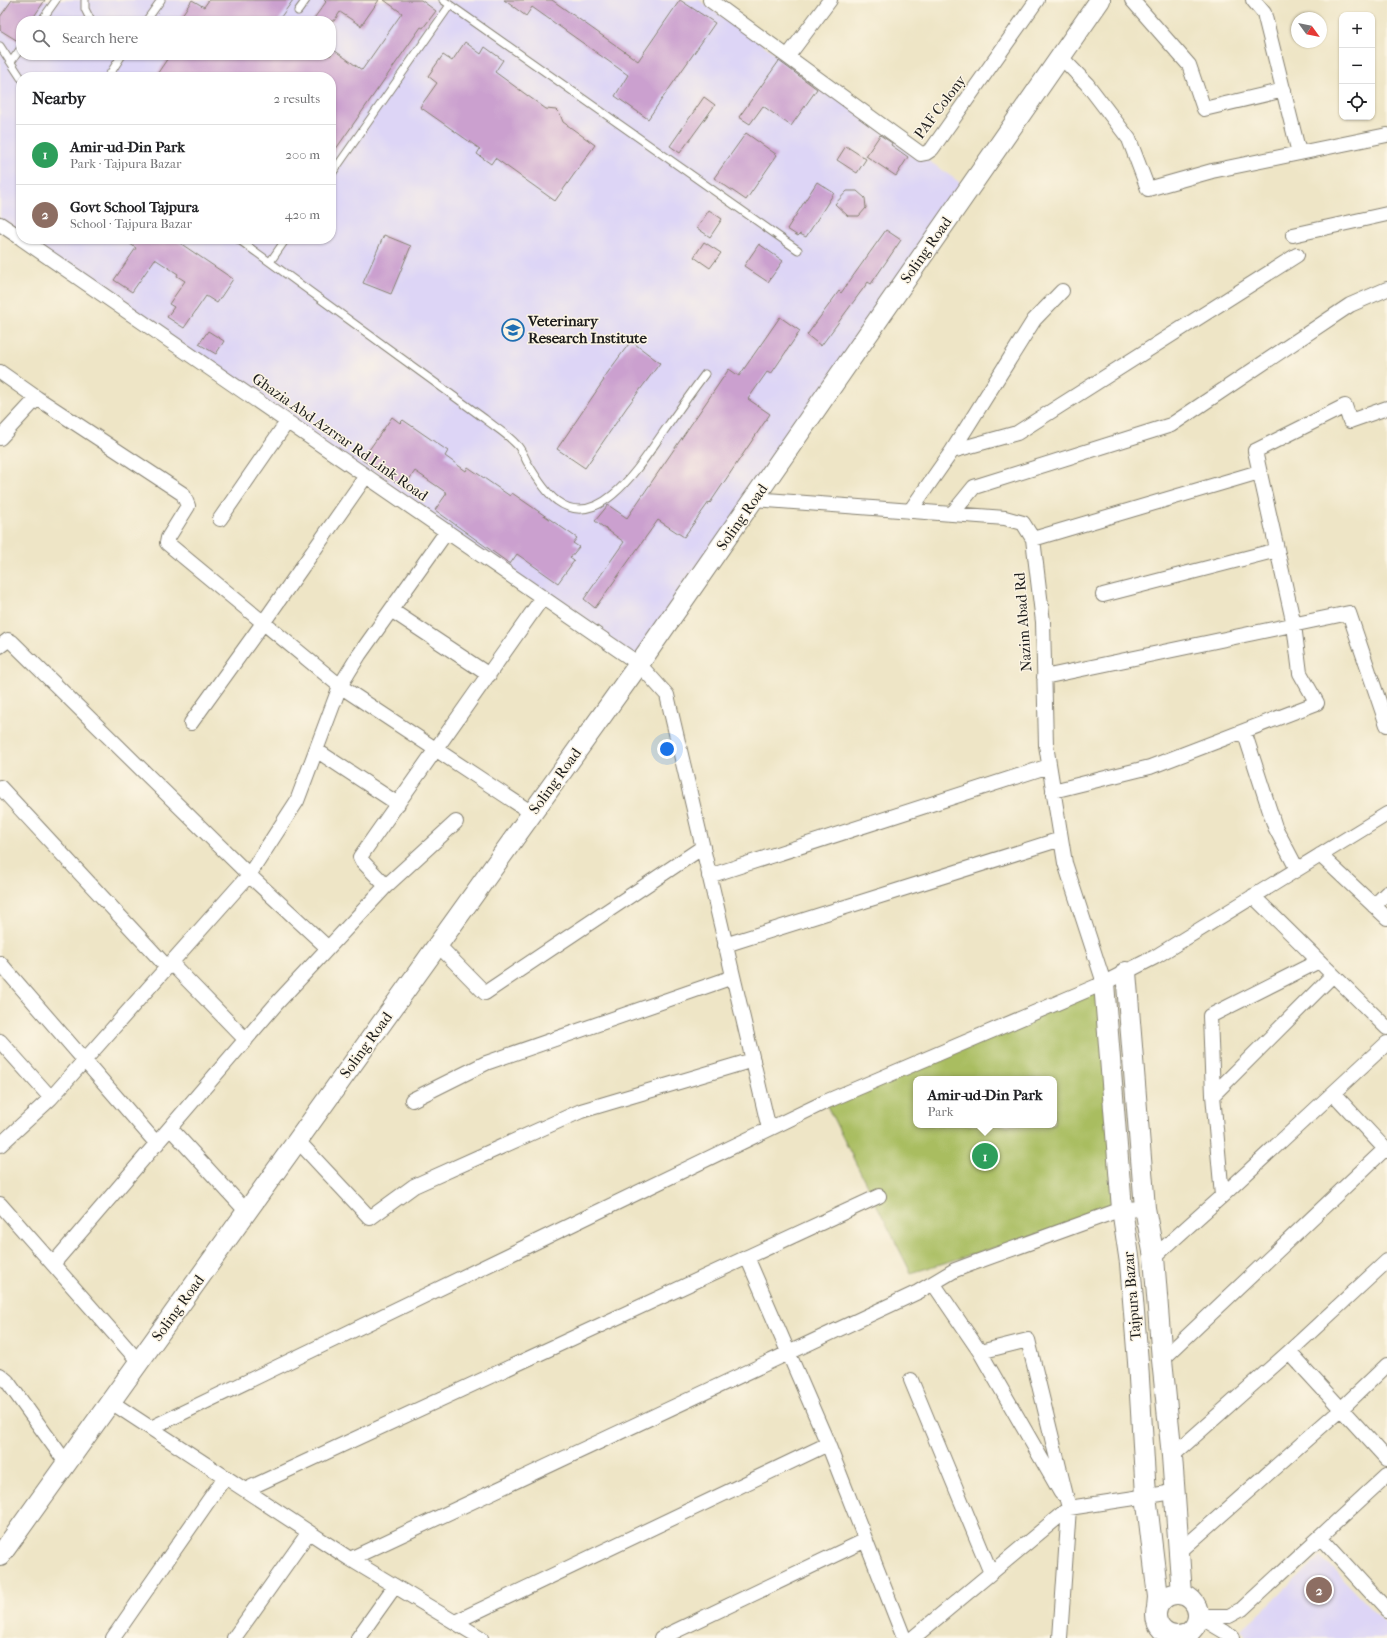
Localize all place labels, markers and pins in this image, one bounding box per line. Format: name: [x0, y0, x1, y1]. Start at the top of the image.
place label: Veterinary Research Institute: [527, 312, 647, 347]
school or university icon: Veterinary Research Institute: [500, 317, 526, 343]
pin: 1: [972, 1141, 998, 1171]
pin: 2: [1306, 1575, 1332, 1605]

